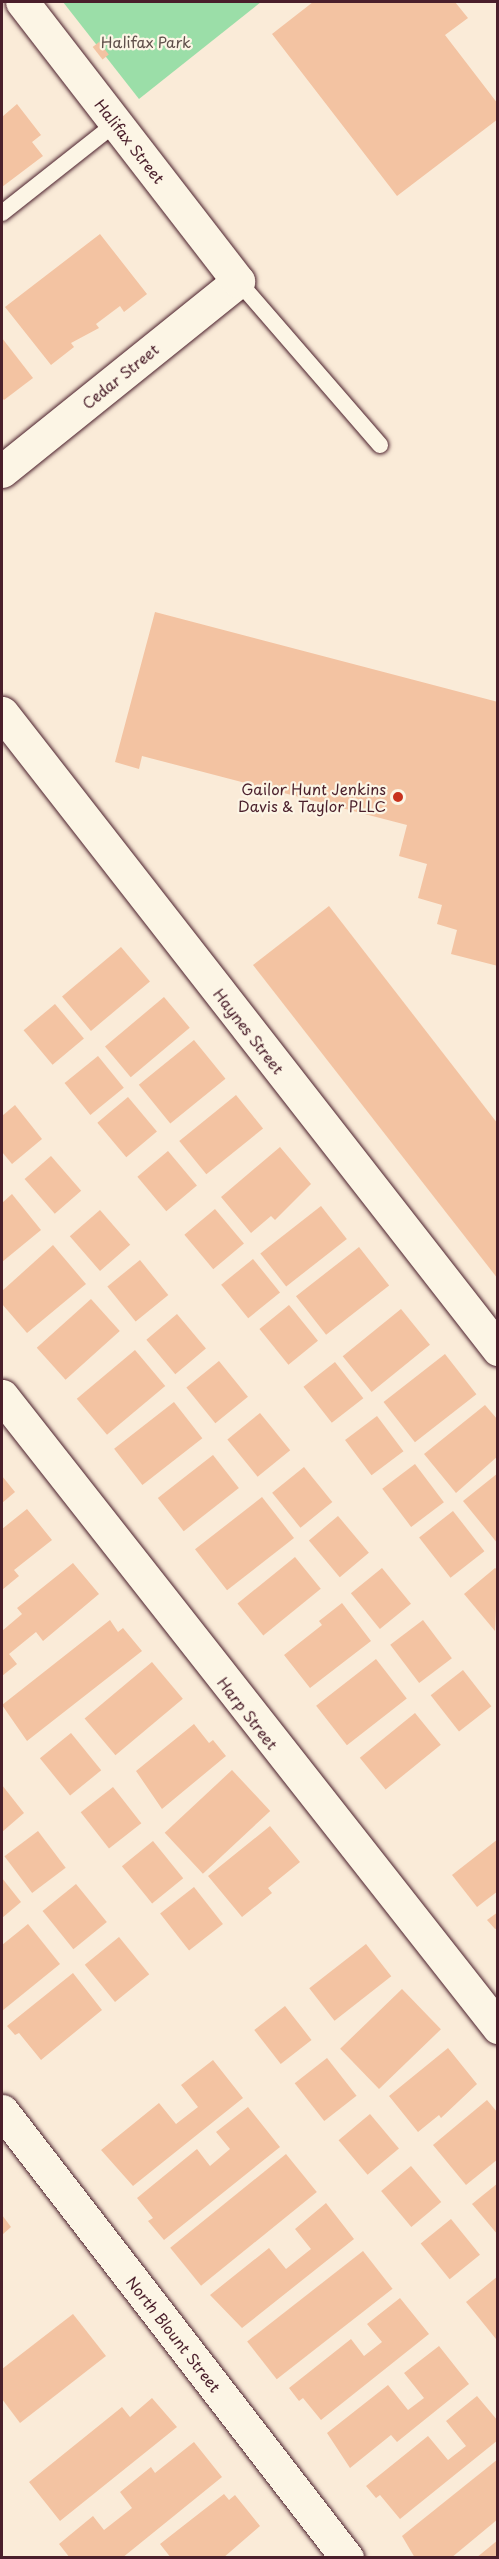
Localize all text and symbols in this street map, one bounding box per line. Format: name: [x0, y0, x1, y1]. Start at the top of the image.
park label: Halifax Park: [100, 33, 192, 51]
street label: Halifax Street: [91, 95, 169, 187]
street label: Cedar Street: [78, 340, 162, 412]
place label: Gailor Hunt Jenkins Davis & Taylor PLLC: [237, 779, 386, 814]
marker: Gailor Hunt Jenkins Davis & Taylor PLLC: [391, 790, 405, 804]
street label: Haynes Street: [210, 984, 288, 1078]
street label: Harp Street: [214, 1673, 282, 1753]
street label: North Blount Street: [123, 2272, 225, 2396]

